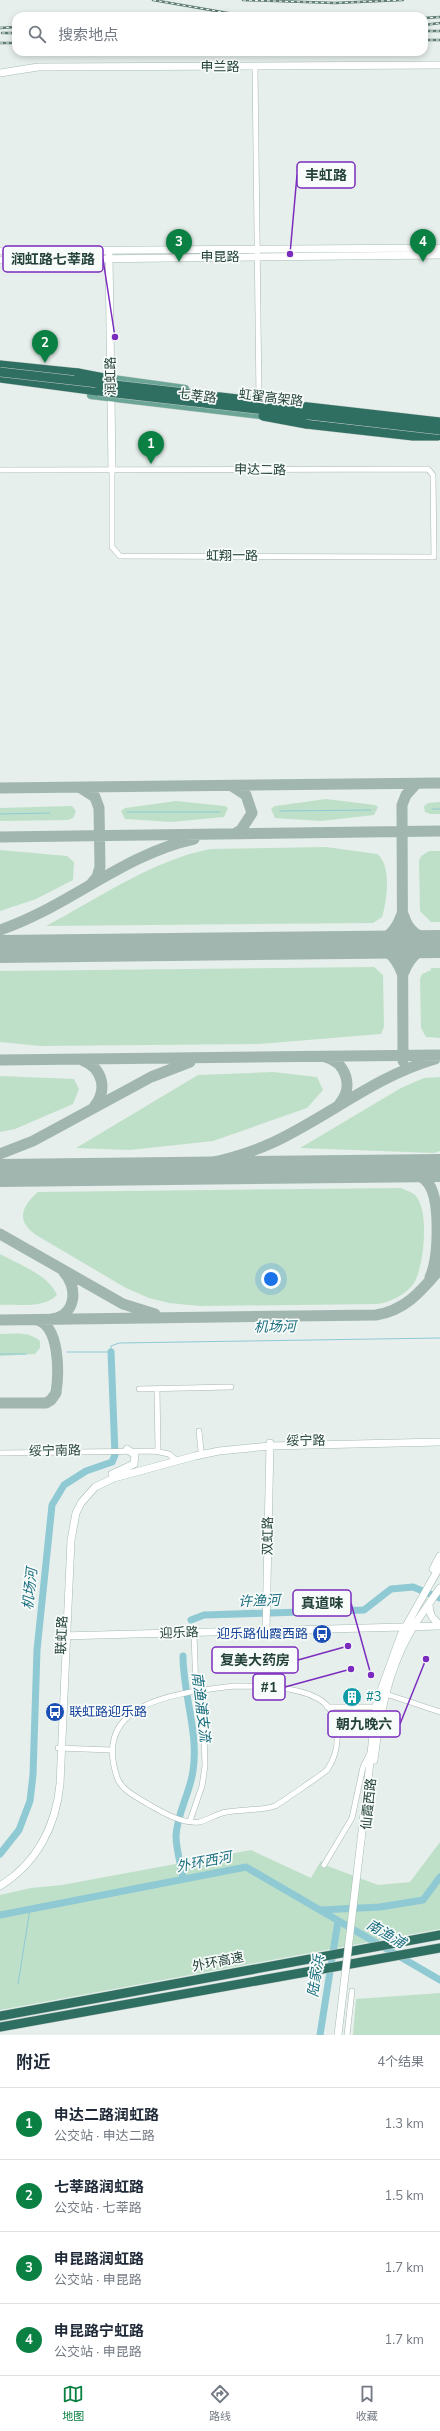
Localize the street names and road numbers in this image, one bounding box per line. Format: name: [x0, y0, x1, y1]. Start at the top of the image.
street label: 申兰路: [200, 58, 240, 76]
street label: 申昆路: [200, 248, 240, 266]
street label: 润虹路: [102, 356, 120, 396]
street label: 七莘路: [177, 385, 217, 407]
street label: 虹翟高架路: [238, 385, 304, 411]
street label: 申达二路: [234, 461, 286, 479]
street label: 虹翔一路: [206, 547, 258, 565]
street label: 绥宁路: [286, 1432, 326, 1450]
street label: 绥宁南路: [29, 1442, 81, 1460]
street label: 双虹路: [259, 1516, 277, 1556]
street label: 联虹路: [52, 1615, 72, 1655]
street label: 迎乐路: [159, 1623, 199, 1643]
street label: 仙霞西路: [357, 1777, 381, 1831]
street label: 外环高速: [191, 1948, 245, 1976]

